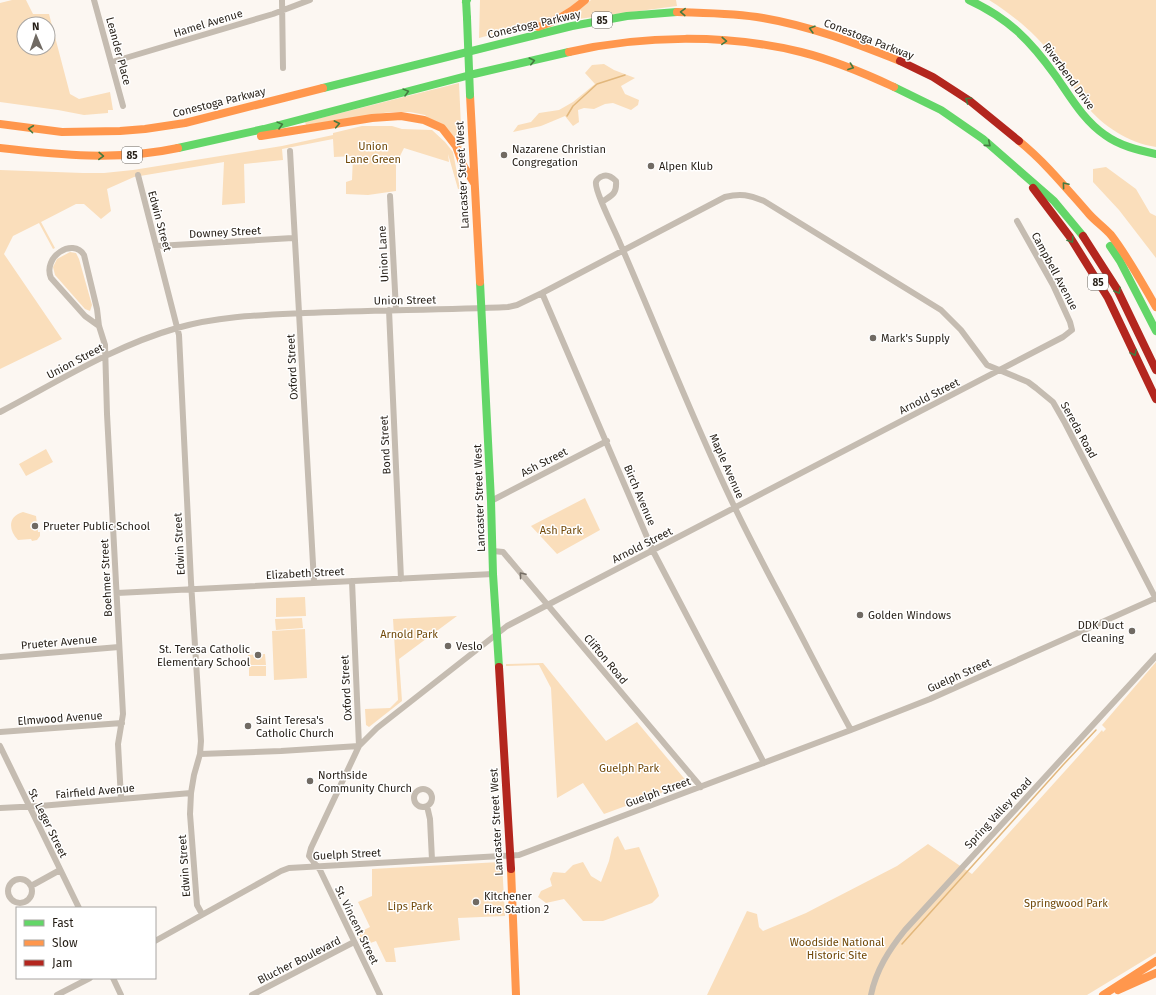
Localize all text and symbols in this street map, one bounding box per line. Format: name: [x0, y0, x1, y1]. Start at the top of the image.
street label: Hamel Avenue: [172, 7, 244, 40]
street label: Conestoga Parkway: [486, 7, 583, 42]
one-way arrow: [680, 8, 686, 17]
road number: 85: [592, 12, 612, 28]
north arrow: [16, 16, 56, 56]
street label: Leander Place: [103, 16, 134, 86]
street label: Conestoga Parkway: [822, 16, 916, 63]
text: N: [32, 20, 40, 33]
one-way arrow: [809, 26, 815, 34]
one-way arrow: [721, 37, 727, 45]
street label: Riverbend Drive: [1040, 40, 1097, 112]
one-way arrow: [529, 57, 535, 65]
one-way arrow: [847, 63, 854, 71]
street label: Conestoga Parkway: [171, 85, 267, 120]
one-way arrow: [402, 88, 409, 97]
one-way arrow: [965, 98, 972, 105]
one-way arrow: [276, 121, 283, 130]
one-way arrow: [333, 121, 340, 129]
street label: Lancaster Street West: [453, 121, 472, 229]
one-way arrow: [28, 124, 34, 133]
one-way arrow: [984, 139, 991, 146]
park label: Union Lane Green: [345, 140, 401, 166]
place label: Nazarene Christian Congregation: [512, 143, 606, 169]
road number: 85: [122, 147, 142, 163]
marker: Nazarene Christian Congregation: [499, 150, 509, 160]
one-way arrow: [98, 152, 104, 160]
place label: Alpen Klub: [659, 160, 713, 173]
marker: Alpen Klub: [646, 161, 656, 171]
one-way arrow: [1063, 183, 1070, 190]
street label: Edwin Street: [145, 189, 174, 253]
street label: Downey Street: [189, 224, 261, 241]
street label: Union Lane: [376, 225, 391, 282]
street label: Campbell Avenue: [1029, 230, 1081, 312]
one-way arrow: [1067, 235, 1074, 242]
road number: 85: [1088, 274, 1108, 290]
one-way arrow: [1113, 287, 1120, 294]
street label: Union Street: [374, 293, 436, 308]
place label: Mark's Supply: [881, 332, 950, 345]
marker: Mark's Supply: [868, 333, 878, 343]
street label: Oxford Street: [284, 334, 301, 400]
street label: Union Street: [45, 341, 106, 382]
one-way arrow: [1129, 349, 1137, 357]
street label: Arnold Street: [897, 376, 962, 417]
street label: Sereda Road: [1058, 400, 1099, 461]
street label: Bond Street: [377, 415, 394, 475]
street label: Maple Avenue: [706, 432, 747, 501]
street label: Lancaster Street West: [471, 444, 488, 552]
street label: Ash Street: [519, 445, 570, 480]
street label: Birch Avenue: [621, 463, 658, 528]
street label: Edwin Street: [171, 512, 188, 575]
place label: Prueter Public School: [43, 520, 150, 533]
marker: Prueter Public School: [30, 521, 40, 531]
park label: Ash Park: [540, 524, 583, 537]
street label: Arnold Street: [610, 525, 675, 566]
street label: Boehmer Street: [98, 539, 115, 617]
street label: Elizabeth Street: [266, 565, 345, 582]
one-way arrow: [520, 572, 527, 579]
place label: Golden Windows: [868, 609, 951, 622]
marker: Golden Windows: [855, 610, 865, 620]
place label: DDK Duct Cleaning: [1078, 619, 1124, 645]
marker: DDK Duct Cleaning: [1127, 626, 1137, 636]
park label: Arnold Park: [380, 628, 438, 641]
street label: Clifton Road: [581, 632, 630, 687]
street label: Prueter Avenue: [20, 633, 98, 652]
place label: Veslo: [456, 640, 483, 653]
marker: Veslo: [443, 641, 453, 651]
place label: St. Teresa Catholic Elementary School: [157, 643, 250, 669]
marker: St. Teresa Catholic Elementary School: [253, 650, 263, 660]
street label: Oxford Street: [338, 655, 355, 721]
street label: Guelph Street: [925, 656, 993, 695]
street label: Elmwood Avenue: [17, 709, 103, 728]
place label: Saint Teresa's Catholic Church: [256, 714, 334, 740]
marker: Saint Teresa's Catholic Church: [243, 721, 253, 731]
park label: Guelph Park: [599, 762, 659, 775]
street label: Lancaster Street West: [487, 768, 506, 876]
place label: Northside Community Church: [318, 769, 412, 795]
street label: Guelph Street: [624, 775, 693, 810]
street label: Spring Valley Road: [962, 775, 1035, 852]
marker: Northside Community Church: [305, 776, 315, 786]
street label: Fairfield Avenue: [55, 782, 135, 801]
street label: St. Leger Street: [25, 787, 70, 860]
street label: Edwin Street: [176, 834, 193, 898]
street label: Guelph Street: [313, 846, 381, 863]
street label: St. Vincent Street: [332, 884, 381, 966]
place label: Kitchener Fire Station 2: [484, 890, 549, 916]
marker: Kitchener Fire Station 2: [471, 897, 481, 907]
park label: Springwood Park: [1024, 897, 1108, 910]
park label: Lips Park: [388, 900, 433, 913]
legend: [16, 907, 156, 979]
text: Fast: [52, 916, 74, 930]
street label: Blucher Boulevard: [255, 934, 343, 987]
text: Slow: [52, 936, 78, 950]
park label: Woodside National Historic Site: [790, 936, 884, 962]
text: Jam: [52, 956, 72, 970]

